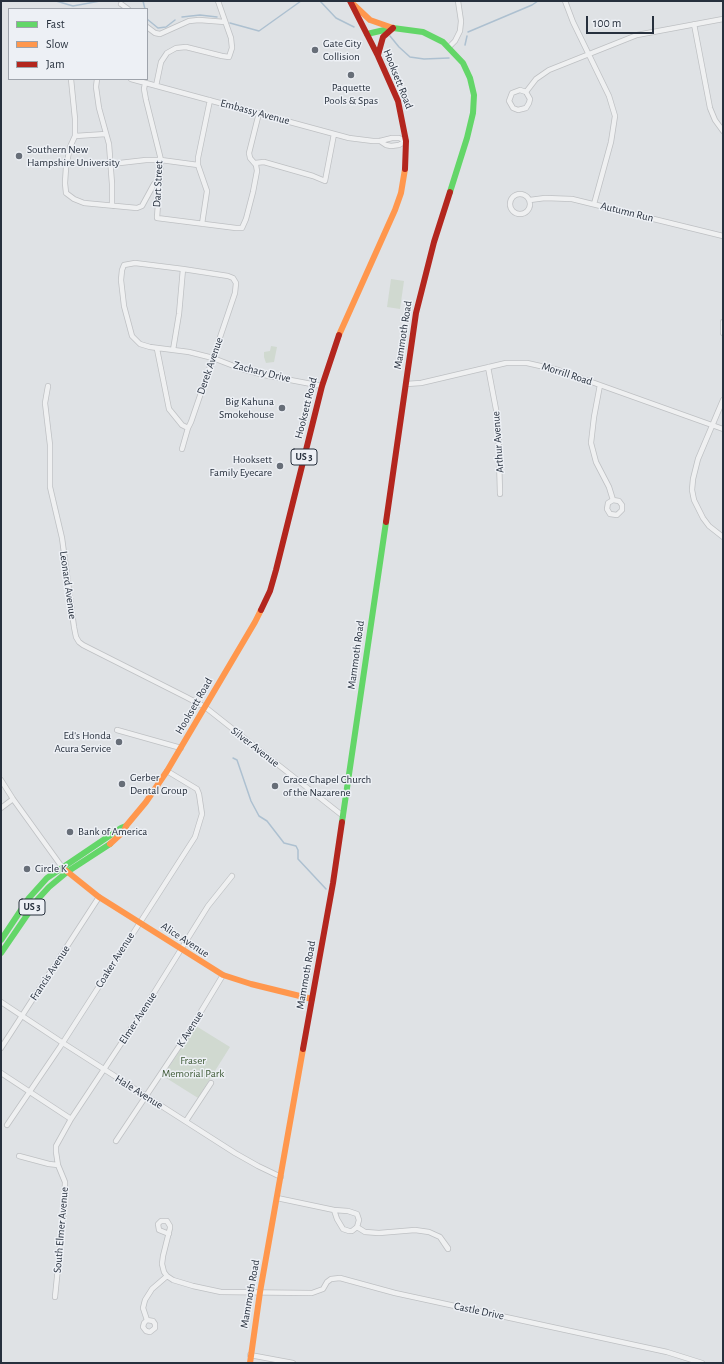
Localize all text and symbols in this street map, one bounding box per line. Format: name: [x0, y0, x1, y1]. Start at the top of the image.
legend: [8, 8, 148, 80]
scale bar: [588, 8, 656, 34]
text: 100 m: [593, 17, 621, 29]
text: Fast: [46, 18, 65, 30]
place label: Gate City Collision: [323, 37, 361, 63]
text: Slow: [46, 38, 68, 50]
marker: Gate City Collision: [310, 45, 320, 55]
street label: Hooksett Road: [380, 47, 416, 111]
text: Jam: [46, 58, 65, 70]
marker: Paquette Pools & Spas: [346, 70, 356, 80]
place label: Paquette Pools & Spas: [324, 81, 378, 107]
street label: Embassy Avenue: [219, 96, 291, 128]
place label: Southern New Hampshire University: [27, 143, 120, 169]
marker: Southern New Hampshire University: [14, 151, 24, 161]
street label: Dart Street: [150, 160, 166, 208]
street label: Autumn Run: [599, 199, 655, 225]
street label: Mammoth Road: [391, 300, 415, 370]
street label: Derek Avenue: [194, 336, 226, 396]
street label: Zachary Drive: [232, 358, 292, 386]
street label: Morrill Road: [540, 360, 594, 388]
street label: Hooksett Road: [292, 376, 320, 440]
place label: Big Kahuna Smokehouse: [219, 395, 274, 421]
marker: Big Kahuna Smokehouse: [277, 403, 287, 413]
street label: Arthur Avenue: [489, 411, 507, 473]
road number: US 3: [291, 449, 317, 465]
place label: Hooksett Family Eyecare: [210, 453, 272, 479]
marker: Hooksett Family Eyecare: [275, 461, 285, 471]
street label: Leonard Avenue: [57, 550, 79, 620]
street label: Mammoth Road: [345, 620, 367, 690]
street label: Hooksett Road: [173, 675, 215, 737]
street label: Silver Avenue: [228, 724, 282, 770]
place label: Ed's Honda Acura Service: [54, 729, 111, 755]
marker: Ed's Honda Acura Service: [114, 737, 124, 747]
place label: Gerber Dental Group: [130, 771, 188, 797]
place label: Grace Chapel Church of the Nazarene: [283, 773, 371, 799]
marker: Gerber Dental Group: [117, 779, 127, 789]
marker: Grace Chapel Church of the Nazarene: [270, 781, 280, 791]
place label: Bank of America: [78, 825, 147, 839]
marker: Bank of America: [65, 827, 75, 837]
place label: Circle K: [35, 862, 67, 876]
marker: Circle K: [22, 864, 32, 874]
road number: US 3: [19, 899, 45, 915]
street label: Alice Avenue: [158, 920, 212, 960]
street label: Coaker Avenue: [93, 930, 137, 990]
street label: Mammoth Road: [293, 940, 319, 1010]
street label: Francis Avenue: [27, 943, 73, 1003]
street label: Elmer Avenue: [116, 990, 160, 1046]
street label: K Avenue: [174, 1009, 206, 1049]
park label: Fraser Memorial Park: [162, 1054, 224, 1080]
street label: Hale Avenue: [113, 1072, 165, 1112]
street label: South Elmer Avenue: [51, 1186, 71, 1274]
street label: Mammoth Road: [237, 1259, 263, 1329]
street label: Castle Drive: [453, 1299, 505, 1323]

